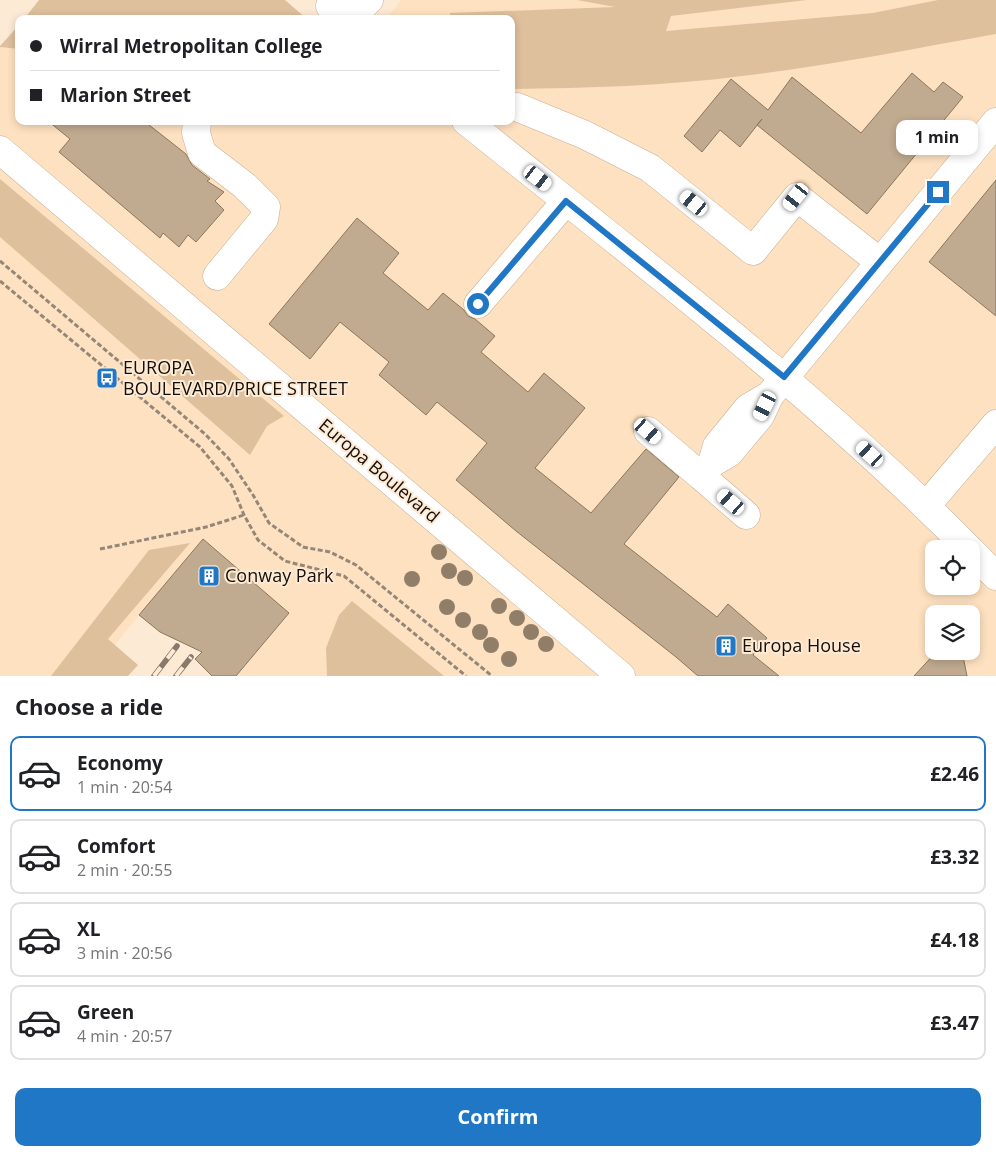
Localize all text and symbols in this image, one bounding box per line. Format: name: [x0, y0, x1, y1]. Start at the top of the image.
text: Wirral Metropolitan College: [60, 33, 323, 59]
text: Marion Street: [60, 82, 191, 108]
callout: 1 min: [897, 120, 979, 154]
text: 1 min: [915, 126, 959, 148]
car: [521, 163, 554, 193]
car: [780, 181, 811, 213]
route end: [927, 181, 949, 203]
car: [677, 188, 710, 218]
route start: [467, 293, 489, 315]
place label: EUROPA BOULEVARD/PRICE STREET: [123, 355, 348, 400]
bus stop icon: EUROPA BOULEVARD/PRICE STREET: [95, 366, 119, 390]
car: [751, 389, 778, 423]
street label: Europa Boulevard: [314, 413, 445, 528]
car: [631, 415, 664, 447]
car: [853, 438, 886, 470]
car: [714, 486, 747, 518]
map controls: [925, 540, 980, 660]
button: locate: [925, 540, 980, 595]
place label: Conway Park: [225, 563, 334, 587]
building icon: Conway Park: [197, 564, 221, 588]
button: layers: [925, 605, 980, 660]
place label: Europa House: [742, 633, 861, 657]
building icon: Europa House: [714, 634, 738, 658]
text: Choose a ride: [15, 691, 163, 721]
text: Economy: [77, 750, 163, 776]
icon: car: [17, 751, 62, 796]
text: £2.46: [930, 761, 979, 787]
text: 1 min · 20:54: [77, 776, 172, 798]
text: Comfort: [77, 833, 156, 859]
icon: car: [17, 834, 62, 879]
text: £3.32: [930, 844, 979, 870]
text: 2 min · 20:55: [77, 859, 172, 881]
text: XL: [77, 916, 100, 942]
icon: car: [17, 917, 62, 962]
text: £4.18: [930, 927, 979, 953]
text: 3 min · 20:56: [77, 942, 172, 964]
text: Green: [77, 999, 134, 1025]
icon: car: [17, 1000, 62, 1045]
text: £3.47: [930, 1010, 979, 1036]
text: 4 min · 20:57: [77, 1025, 172, 1047]
button: Confirm: [15, 1088, 981, 1146]

